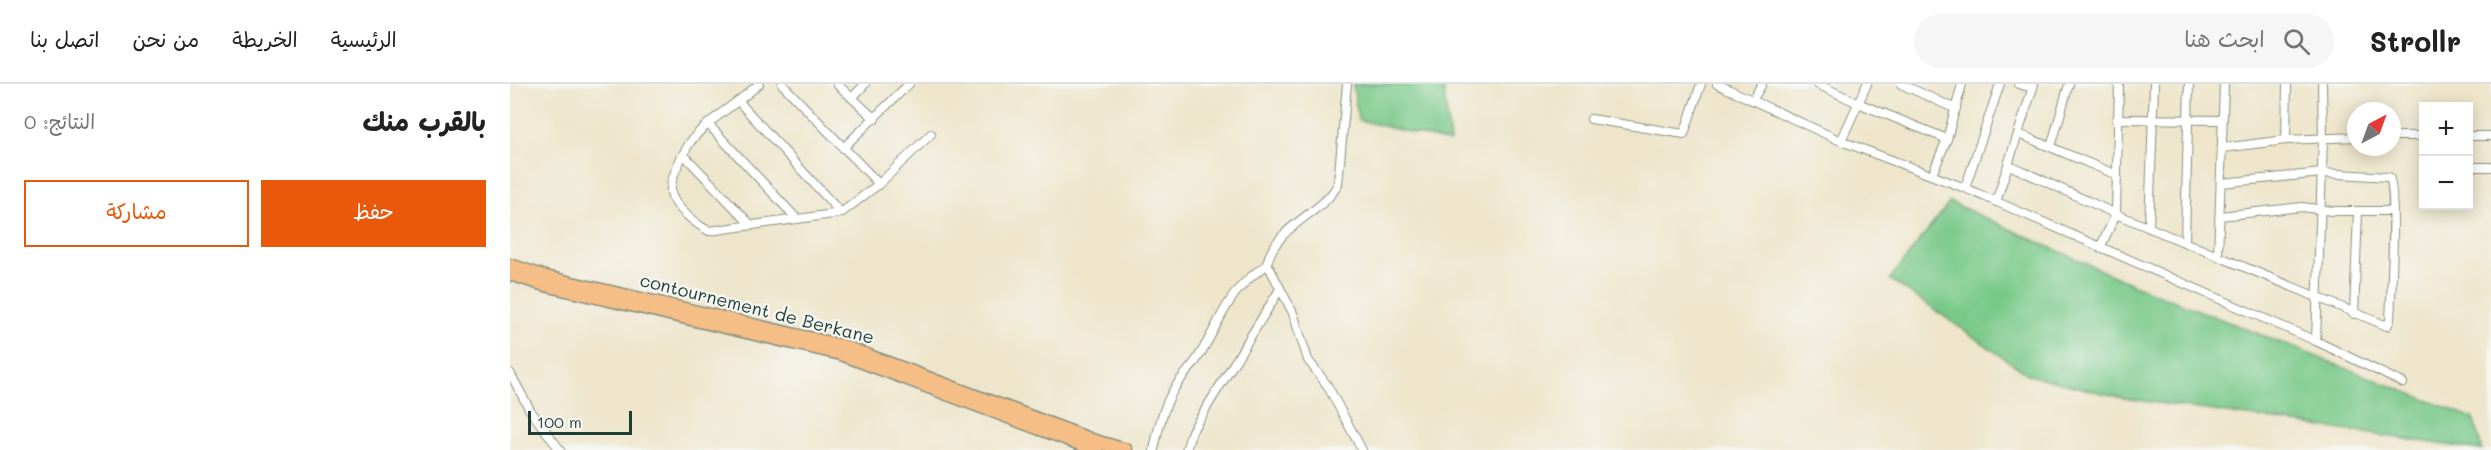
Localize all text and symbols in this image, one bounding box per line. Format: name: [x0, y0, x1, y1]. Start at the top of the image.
search box: [1914, 14, 2334, 68]
text: Strollr: [2370, 23, 2461, 59]
text: ابحث هنا: [2184, 24, 2265, 53]
text: اتصل بنا: [30, 25, 100, 52]
text: من نحن: [133, 25, 199, 52]
text: الخريطة: [232, 25, 298, 52]
text: الرئيسية: [331, 25, 397, 52]
icon: search: [2280, 25, 2313, 58]
north arrow: [2347, 102, 2401, 156]
map controls: [2419, 102, 2473, 210]
button: +: [2419, 102, 2473, 156]
text: بالقرب منك: [363, 104, 486, 138]
text: النتائج: 0: [24, 108, 95, 134]
button: −: [2419, 156, 2473, 210]
button: مشاركة: [24, 180, 249, 247]
button: حفظ: [261, 180, 486, 247]
street label: contournement de Berkane: [638, 267, 877, 349]
scale bar: [528, 408, 632, 436]
text: 100 m: [537, 411, 582, 432]

